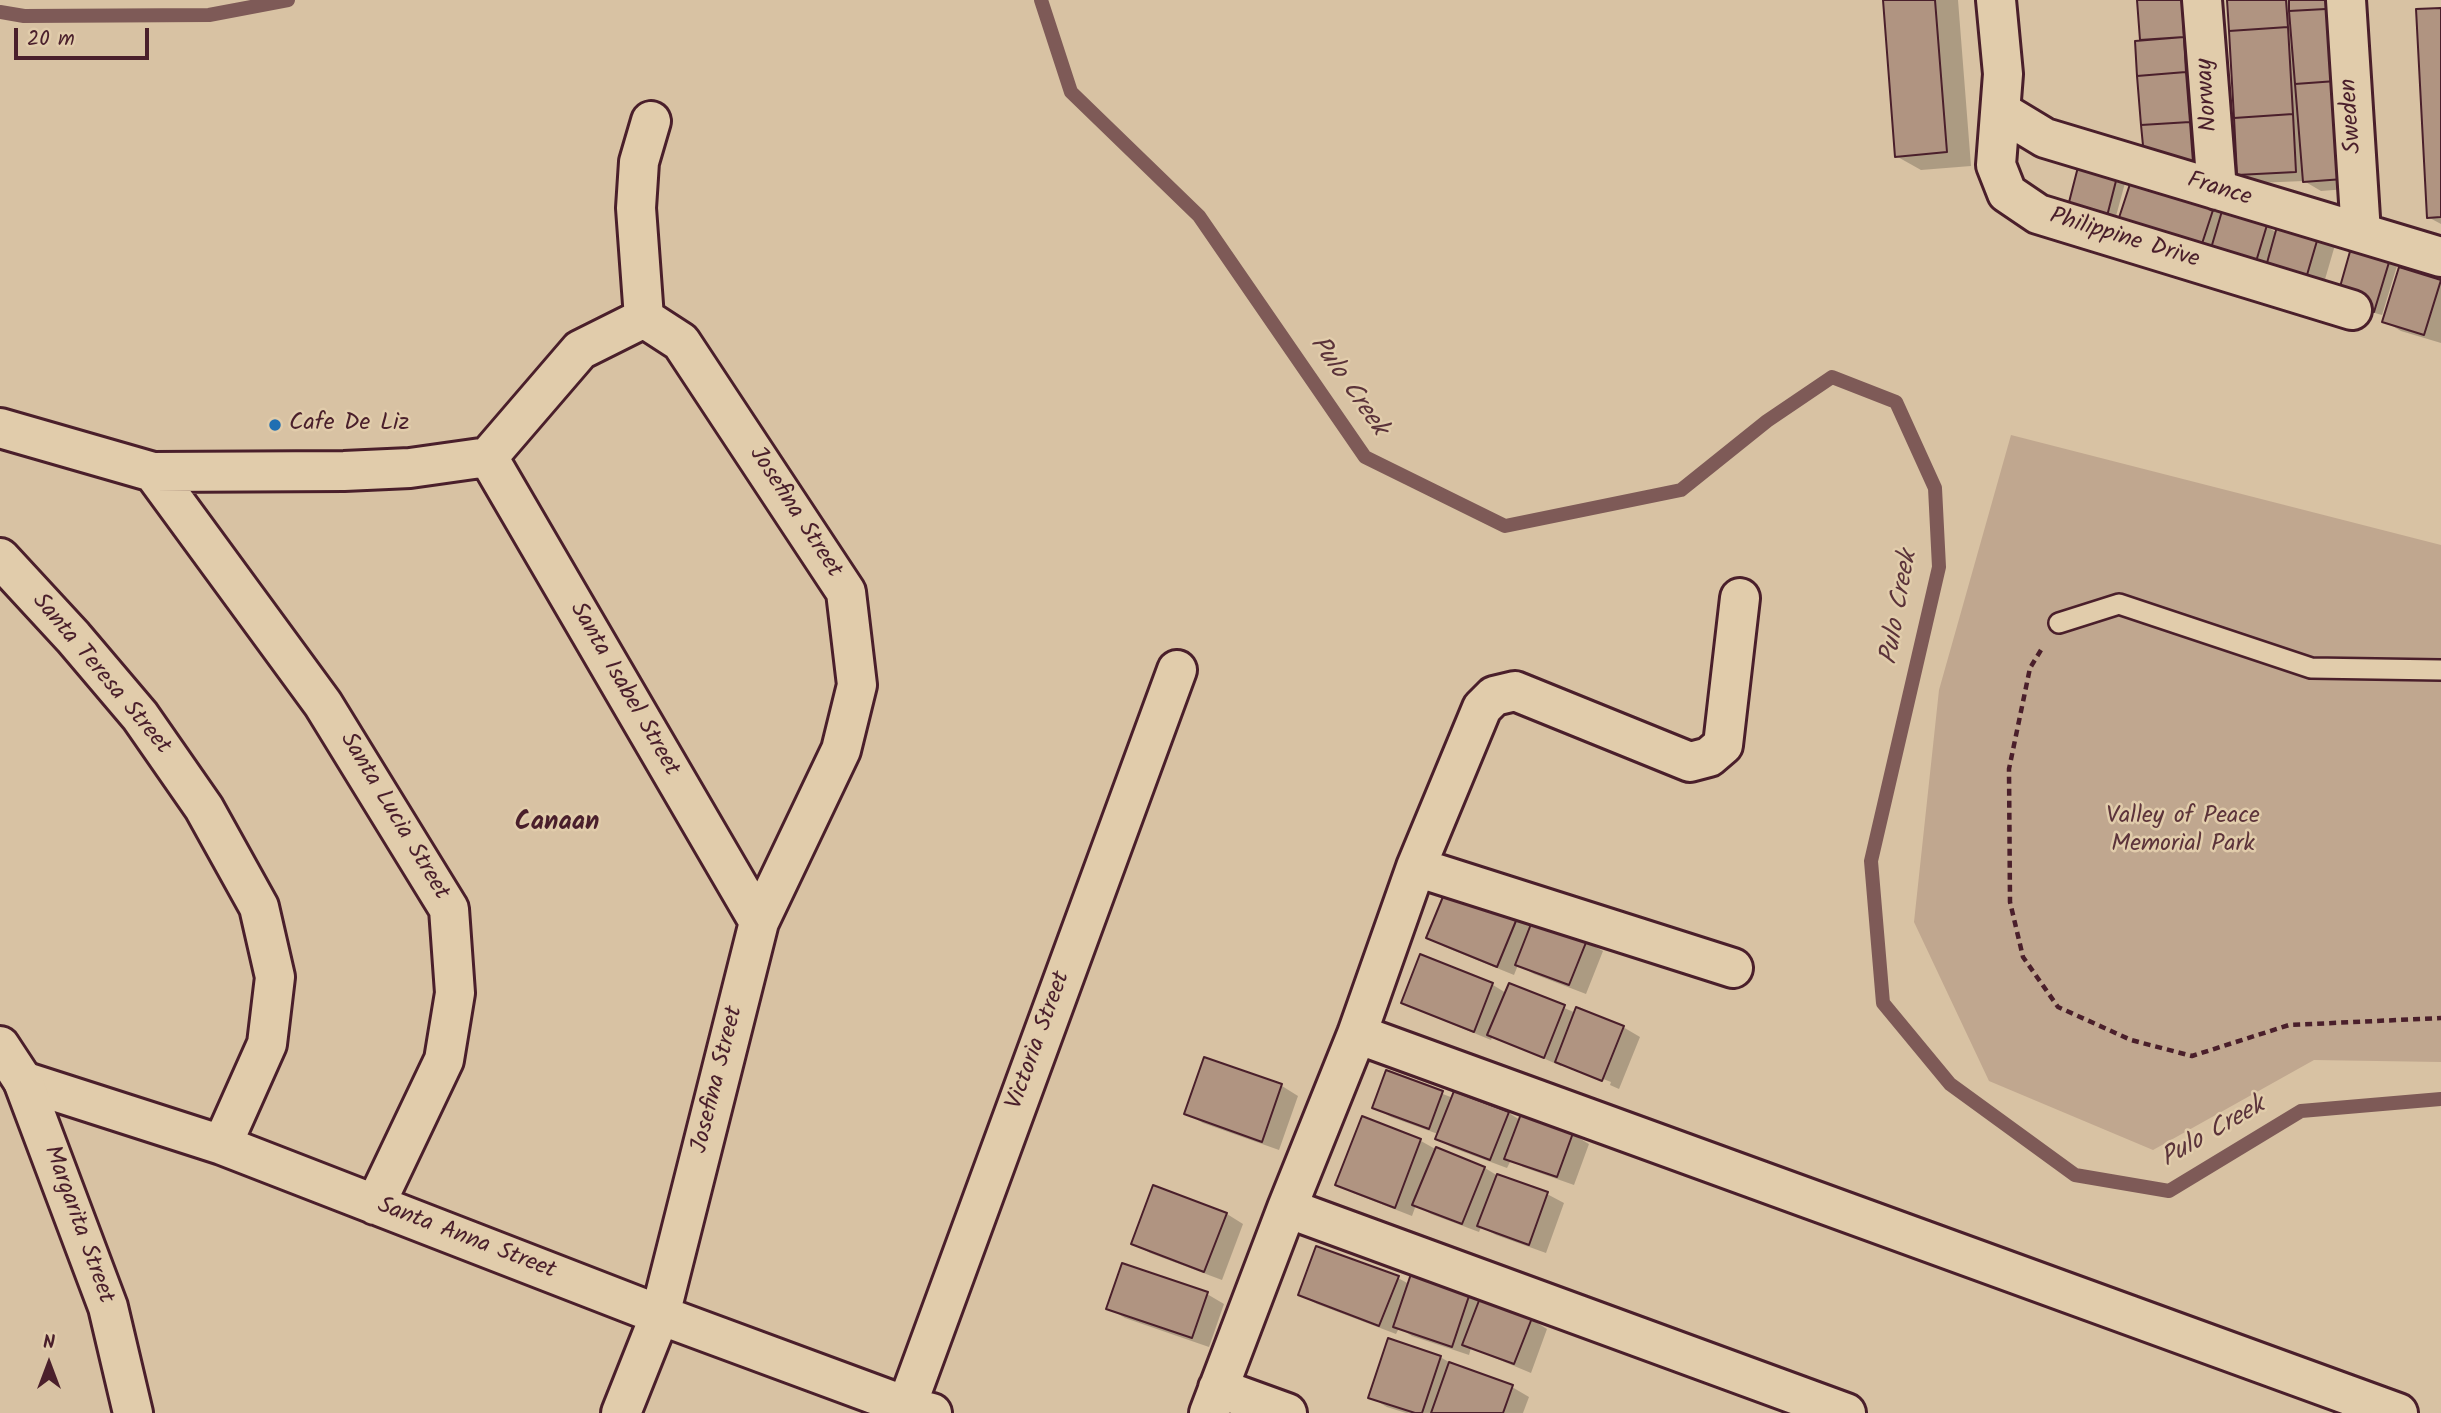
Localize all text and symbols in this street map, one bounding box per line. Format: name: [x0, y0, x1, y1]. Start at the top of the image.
scale bar: [18, 14, 152, 58]
text: 20 m: [27, 23, 75, 56]
street label: Norway: [2192, 57, 2226, 133]
street label: Sweden: [2336, 77, 2370, 155]
street label: France: [2183, 168, 2255, 214]
street label: Philippine Drive: [2046, 204, 2202, 276]
water label: Pulo Creek: [1301, 331, 1393, 443]
place label: Cafe De Liz: [289, 411, 409, 439]
marker: Cafe De Liz: [267, 417, 283, 433]
street label: Josefina Street: [741, 442, 847, 584]
water label: Pulo Creek: [1876, 549, 1926, 667]
street label: Santa Teresa Street: [24, 589, 176, 761]
street label: Santa Isabel Street: [562, 598, 684, 782]
street label: Santa Lucia Street: [332, 728, 454, 906]
park label: Valley of Peace Memorial Park: [2106, 804, 2260, 860]
district label: Canaan: [515, 809, 599, 841]
street label: Victoria Street: [1002, 968, 1078, 1114]
street label: Josefina Street: [687, 1004, 751, 1156]
water label: Pulo Creek: [2156, 1092, 2272, 1176]
street label: Margarita Street: [35, 1142, 119, 1308]
street label: Santa Anna Street: [373, 1193, 559, 1287]
text: N: [43, 1328, 55, 1358]
north arrow: [14, 1329, 84, 1399]

